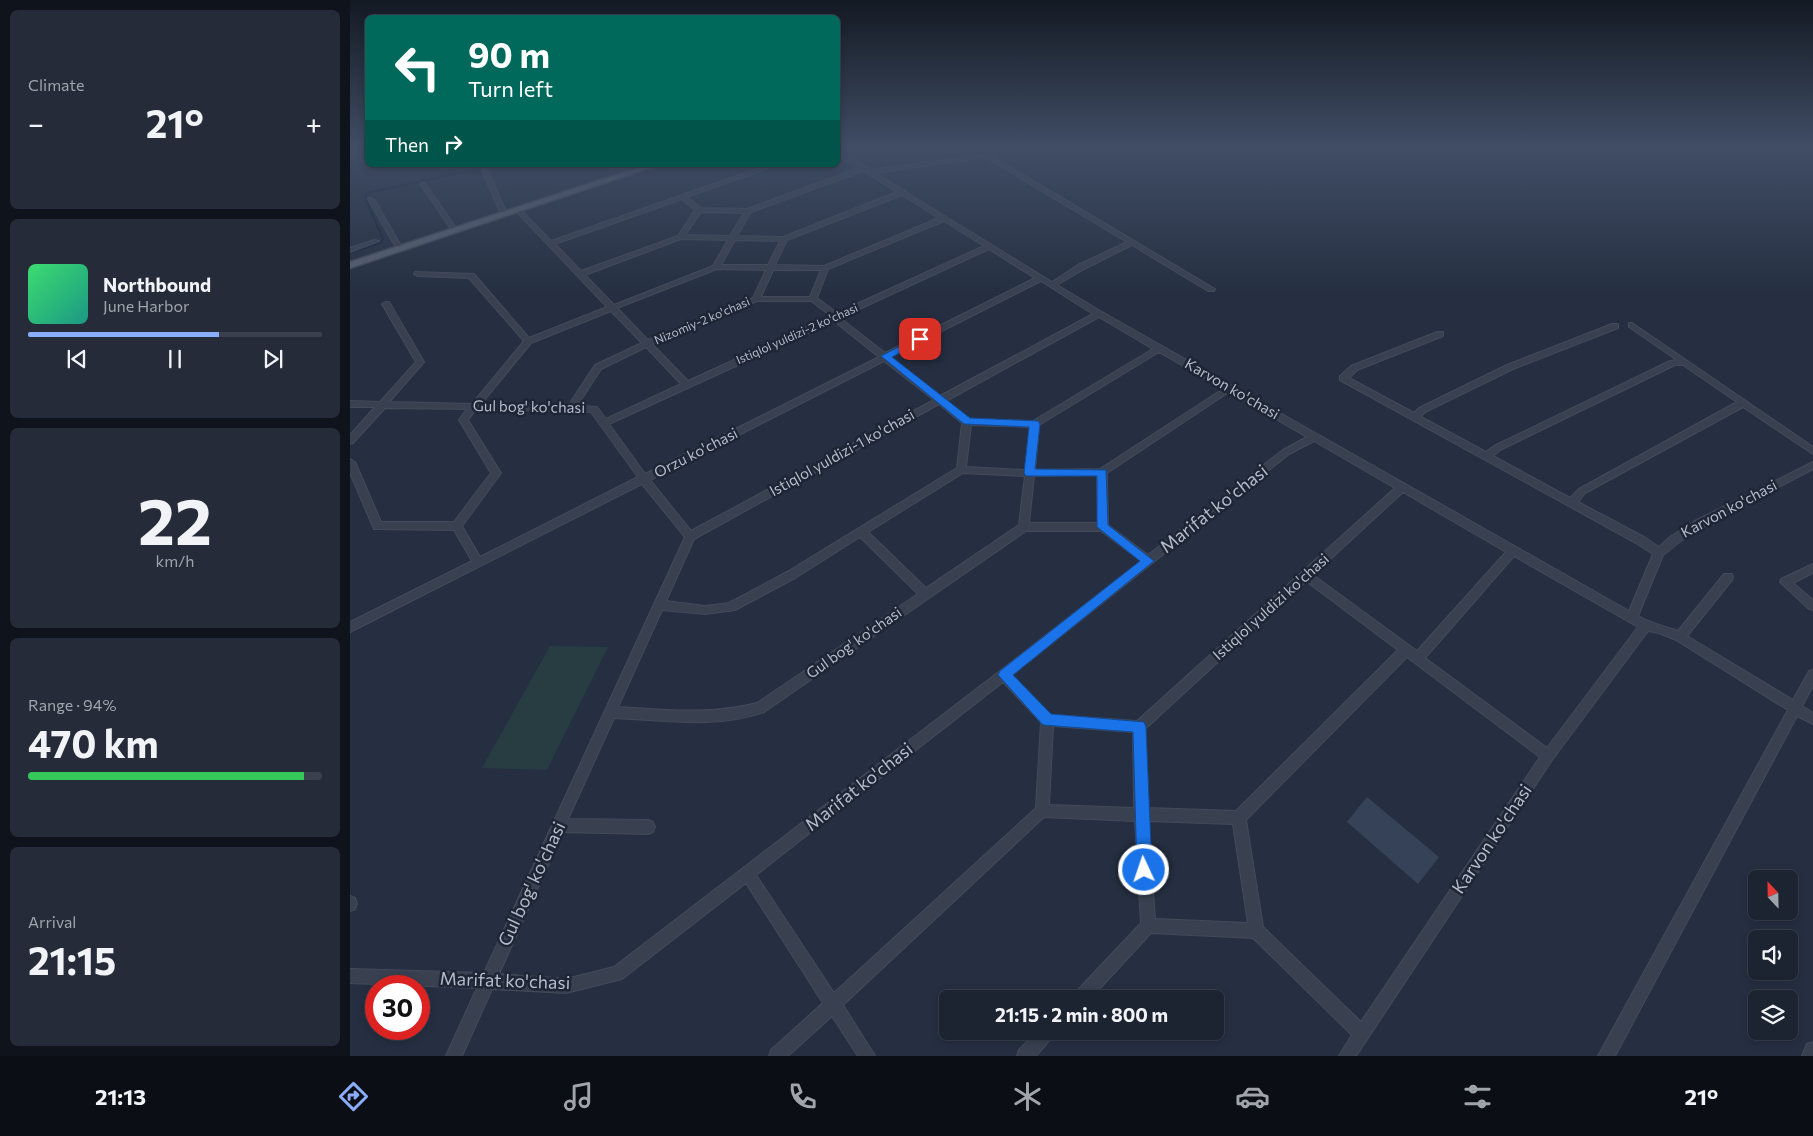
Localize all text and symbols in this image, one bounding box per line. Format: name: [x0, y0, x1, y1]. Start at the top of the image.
text: 90 m: [468, 32, 550, 75]
icon: left: [385, 35, 450, 100]
text: Climate: [28, 75, 84, 94]
text: Turn left: [468, 75, 553, 102]
text: 21°: [146, 99, 204, 146]
text: −: [28, 106, 44, 140]
text: +: [306, 106, 322, 140]
icon: right: [439, 130, 467, 158]
text: Then: [385, 133, 429, 156]
text: Northbound: [103, 273, 211, 296]
street label: Nizomiy-2 ko'chasi: [652, 294, 752, 347]
text: June Harbor: [103, 296, 189, 315]
street label: Istiqlol yuldizi-2 ko'chasi: [734, 300, 860, 366]
pin: [899, 318, 941, 360]
icon: arrive: [906, 325, 934, 353]
icon: previous: [63, 345, 91, 373]
icon: pause: [161, 345, 189, 373]
icon: next: [259, 345, 287, 373]
street label: Karvon ko'chasi: [1182, 354, 1283, 422]
street label: Gul bog' ko'chasi: [473, 396, 585, 416]
street label: Istiqlol yuldizi-1 ko'chasi: [766, 405, 917, 499]
street label: Orzu ko'chasi: [651, 423, 740, 481]
street label: Marifat ko'chasi: [1155, 459, 1272, 557]
street label: Karvon ko'chasi: [1677, 475, 1780, 541]
text: 22: [138, 479, 212, 558]
street label: Istiqlol yuldizi ko'chasi: [1209, 549, 1332, 663]
text: km/h: [156, 551, 194, 570]
street label: Gul bog' ko'chasi: [802, 603, 905, 682]
text: Range · 94%: [28, 695, 116, 714]
text: 470 km: [28, 719, 159, 766]
street label: Marifat ko'chasi: [800, 737, 917, 835]
street label: Karvon ko'chasi: [1446, 780, 1536, 897]
street label: Gul bog' ko'chasi: [493, 818, 570, 949]
position arrow: [1117, 843, 1169, 895]
north arrow: [1748, 870, 1798, 920]
map controls: [1748, 870, 1798, 1040]
text: Arrival: [28, 912, 76, 931]
button: sound: [1748, 930, 1798, 980]
text: 21:15: [28, 936, 116, 983]
street label: Marifat ko'chasi: [439, 967, 571, 993]
speed limit sign: 30: [365, 975, 430, 1040]
button: layers: [1748, 990, 1798, 1040]
text: 21:15 · 2 min · 800 m: [995, 1003, 1168, 1026]
icon: directions: [336, 1079, 371, 1114]
icon: music: [561, 1079, 596, 1114]
icon: phone: [785, 1079, 820, 1114]
icon: climate: [1010, 1079, 1045, 1114]
icon: car: [1235, 1079, 1270, 1114]
icon: filters: [1460, 1079, 1495, 1114]
text: 21:13: [95, 1083, 146, 1110]
text: 21°: [1684, 1083, 1718, 1110]

